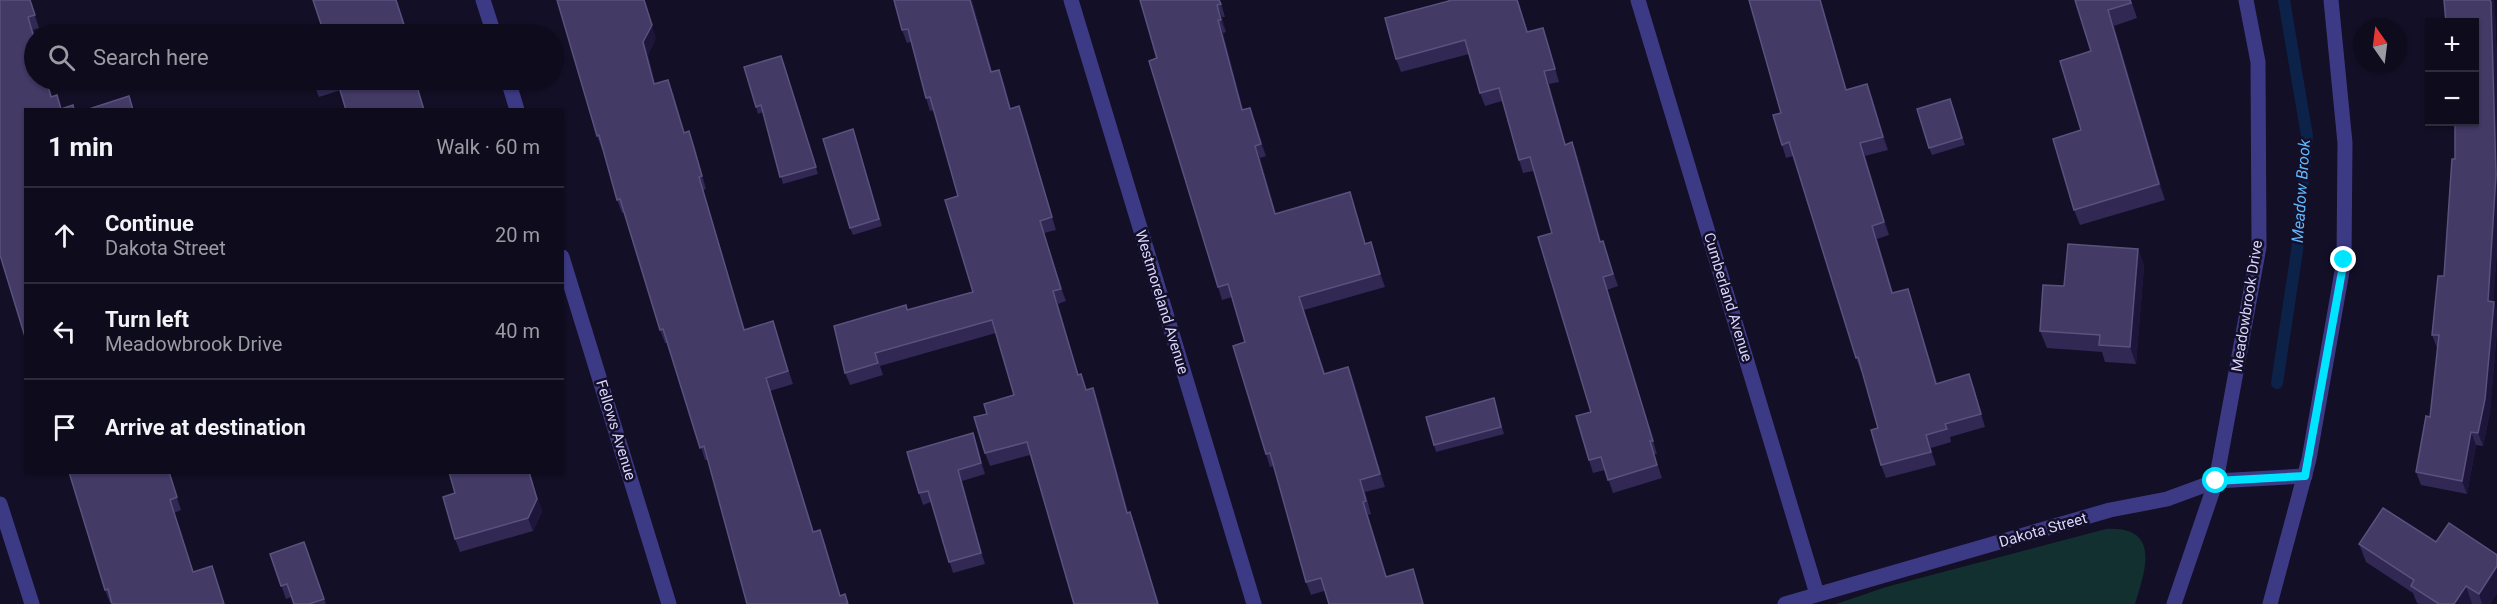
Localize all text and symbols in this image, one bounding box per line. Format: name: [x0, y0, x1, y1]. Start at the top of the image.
north arrow: [2353, 18, 2407, 72]
map controls: [2425, 18, 2479, 126]
button: +: [2425, 18, 2479, 72]
search box: [24, 24, 564, 90]
icon: search: [45, 41, 78, 74]
text: Search here: [93, 45, 209, 70]
button: −: [2425, 72, 2479, 126]
text: 1 min: [48, 132, 113, 162]
text: Walk · 60 m: [437, 135, 540, 159]
water label: Meadow Brook: [2288, 137, 2314, 243]
text: Continue: [105, 211, 194, 236]
icon: ahead: [48, 219, 81, 252]
text: 20 m: [495, 223, 540, 247]
street label: Westmoreland Avenue: [1132, 228, 1192, 376]
street label: Cumberland Avenue: [1700, 230, 1756, 364]
text: Dakota Street: [105, 236, 226, 260]
street label: Meadowbrook Drive: [2228, 239, 2266, 373]
route end: [2330, 246, 2356, 272]
text: Turn left: [105, 307, 189, 332]
icon: left: [48, 315, 81, 348]
text: 40 m: [495, 319, 540, 343]
text: Meadowbrook Drive: [105, 332, 282, 356]
street label: Fellows Avenue: [592, 378, 640, 482]
icon: arrive: [48, 411, 81, 444]
text: Arrive at destination: [105, 415, 306, 440]
route start: [2202, 467, 2228, 493]
street label: Dakota Street: [1997, 509, 2089, 551]

